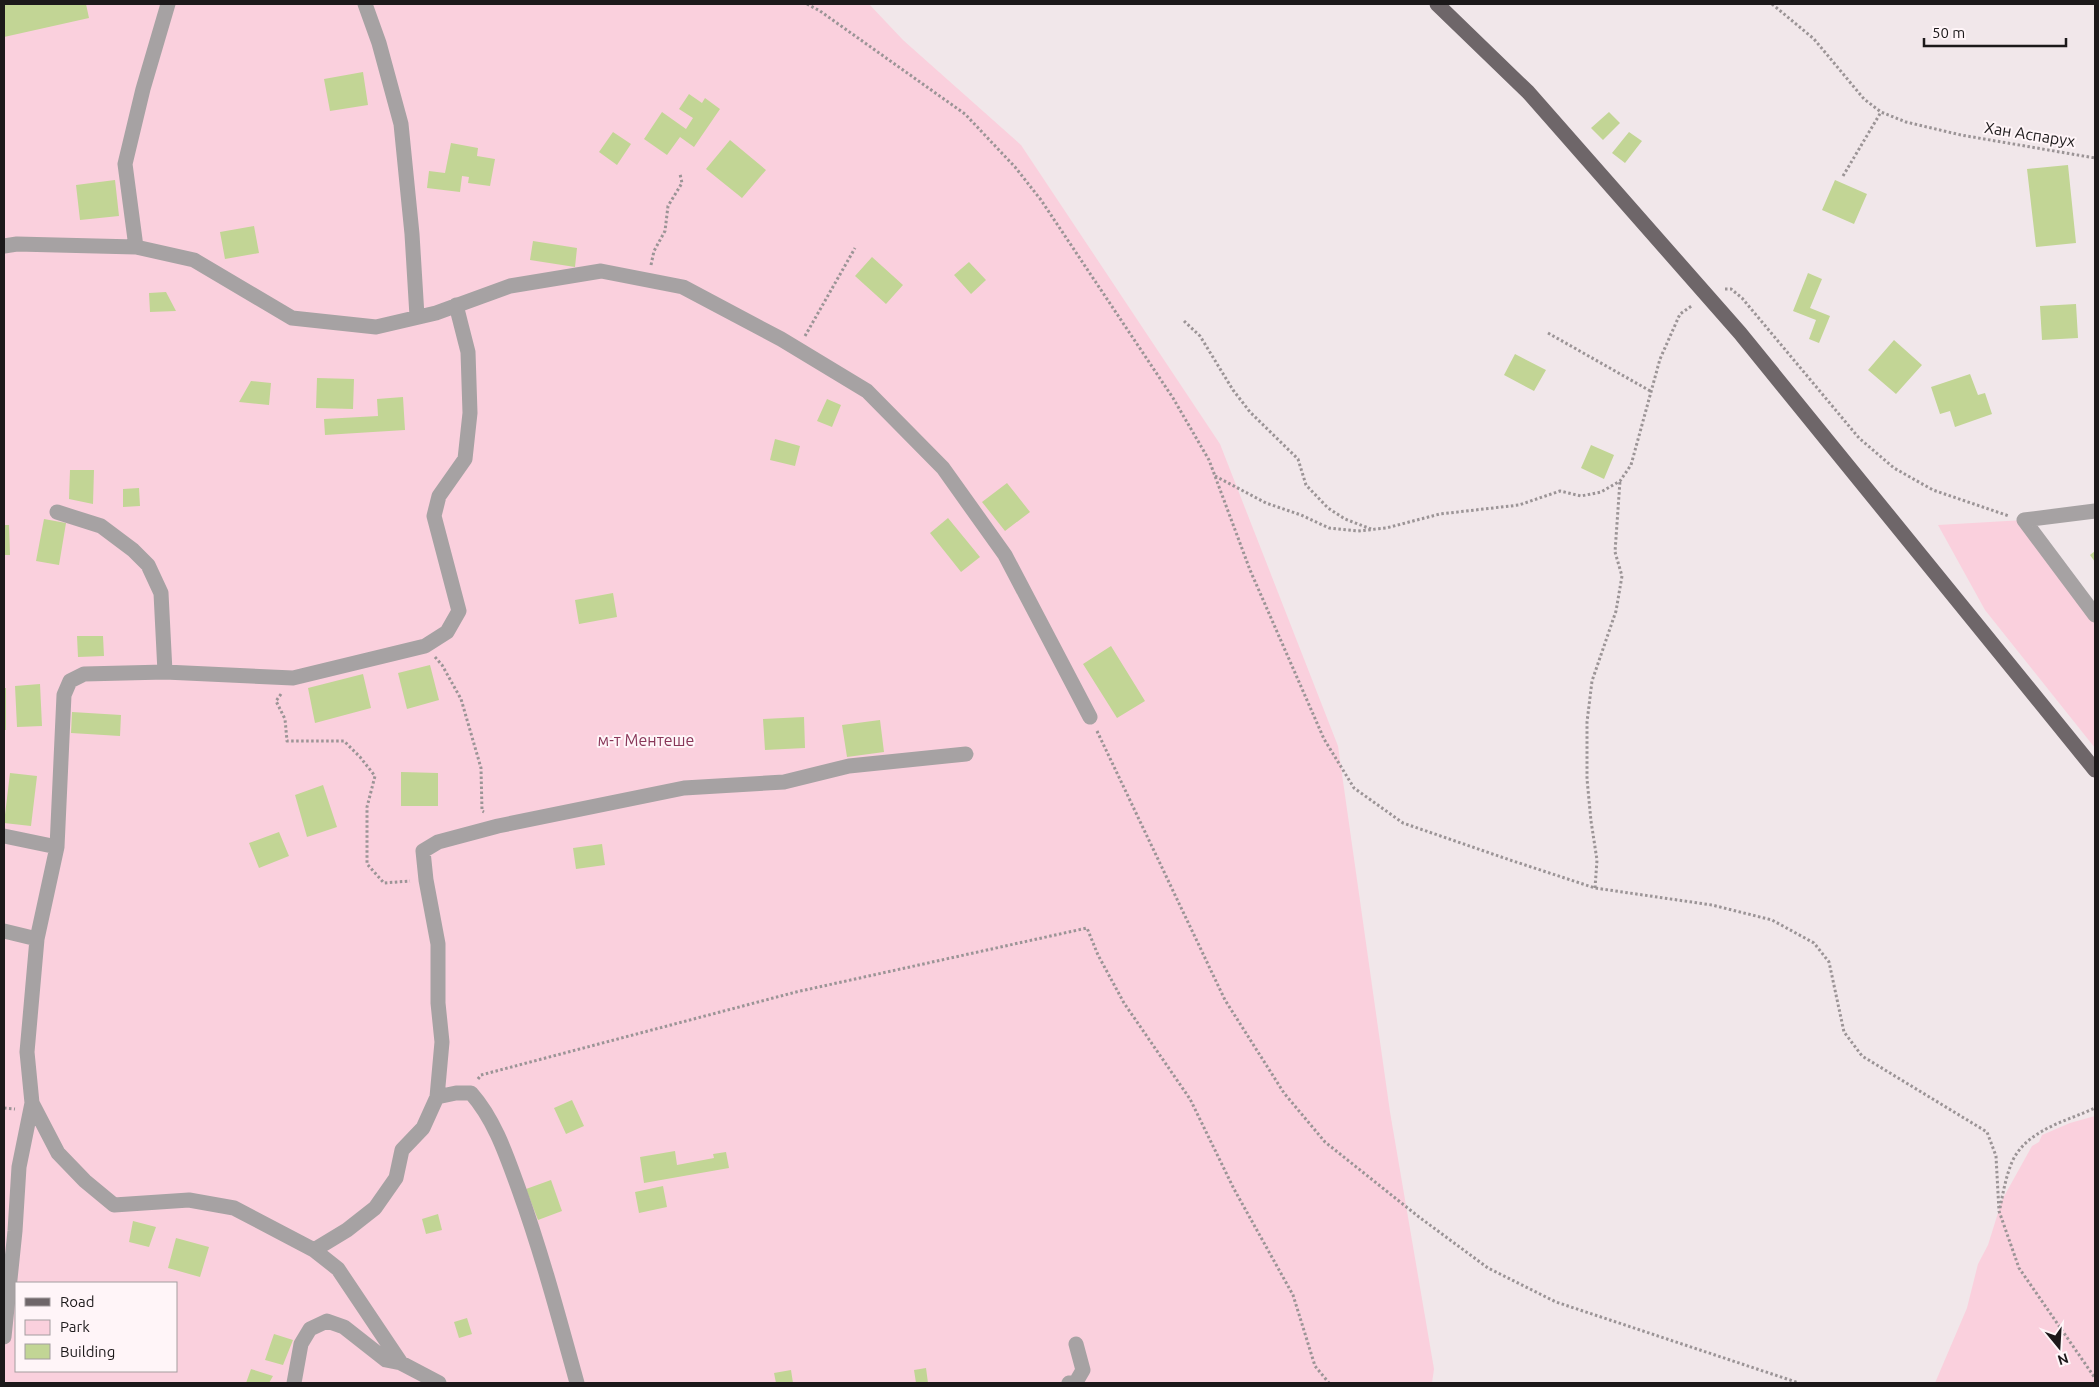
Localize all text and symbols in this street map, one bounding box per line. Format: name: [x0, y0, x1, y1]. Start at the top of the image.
scale bar: [1924, 15, 2066, 47]
text: 50 m: [1932, 24, 1965, 41]
street label: Хан Аспарух: [1983, 118, 2077, 150]
park label: м-т Ментeше: [598, 731, 694, 749]
legend: [15, 1282, 178, 1372]
text: Road: [60, 1293, 95, 1310]
text: Park: [60, 1318, 90, 1335]
north arrow: [2034, 1322, 2084, 1372]
text: Building: [60, 1343, 115, 1360]
text: N: [2056, 1350, 2070, 1369]

